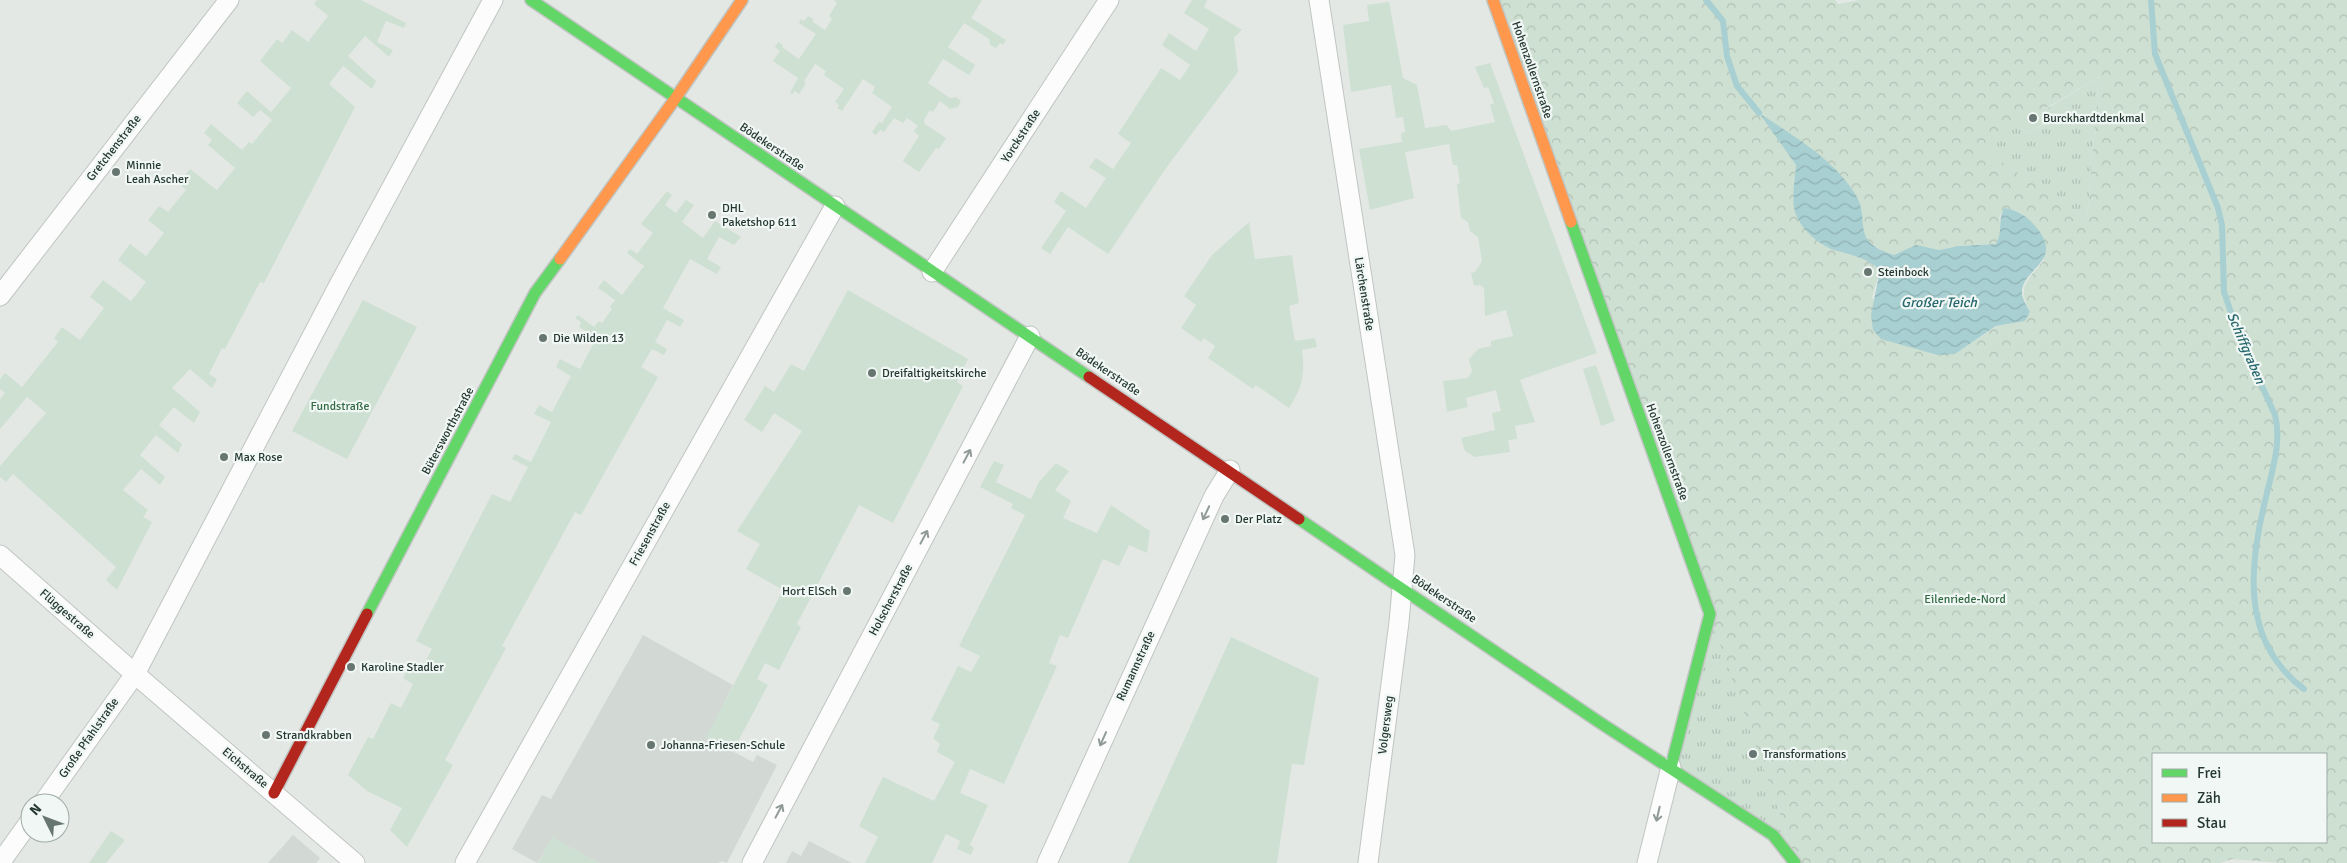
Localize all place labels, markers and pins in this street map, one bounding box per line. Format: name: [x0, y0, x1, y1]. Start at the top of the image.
place label: Burckhardtdenkmal: [2043, 111, 2145, 126]
marker: Burckhardtdenkmal: [2027, 112, 2039, 124]
place label: Minnie Leah Ascher: [126, 158, 189, 187]
marker: Minnie Leah Ascher: [110, 166, 122, 178]
place label: DHL Paketshop 611: [722, 201, 797, 230]
marker: DHL Paketshop 611: [706, 209, 718, 221]
place label: Steinbock: [1878, 265, 1929, 280]
marker: Steinbock: [1862, 266, 1874, 278]
place label: Die Wilden 13: [553, 331, 624, 346]
marker: Die Wilden 13: [537, 332, 549, 344]
place label: Dreifaltigkeitskirche: [882, 366, 986, 381]
marker: Dreifaltigkeitskirche: [866, 367, 878, 379]
place label: Max Rose: [234, 450, 282, 465]
marker: Max Rose: [218, 451, 230, 463]
place label: Der Platz: [1235, 512, 1282, 527]
marker: Der Platz: [1219, 513, 1231, 525]
place label: Hort ElSch: [782, 584, 837, 599]
marker: Hort ElSch: [841, 585, 853, 597]
place label: Karoline Stadler: [361, 660, 444, 675]
marker: Karoline Stadler: [345, 661, 357, 673]
place label: Strandkrabben: [276, 728, 352, 743]
marker: Strandkrabben: [260, 729, 272, 741]
place label: Johanna-Friesen-Schule: [661, 738, 785, 753]
marker: Johanna-Friesen-Schule: [645, 739, 657, 751]
place label: Transformations: [1763, 747, 1846, 762]
marker: Transformations: [1747, 748, 1759, 760]

